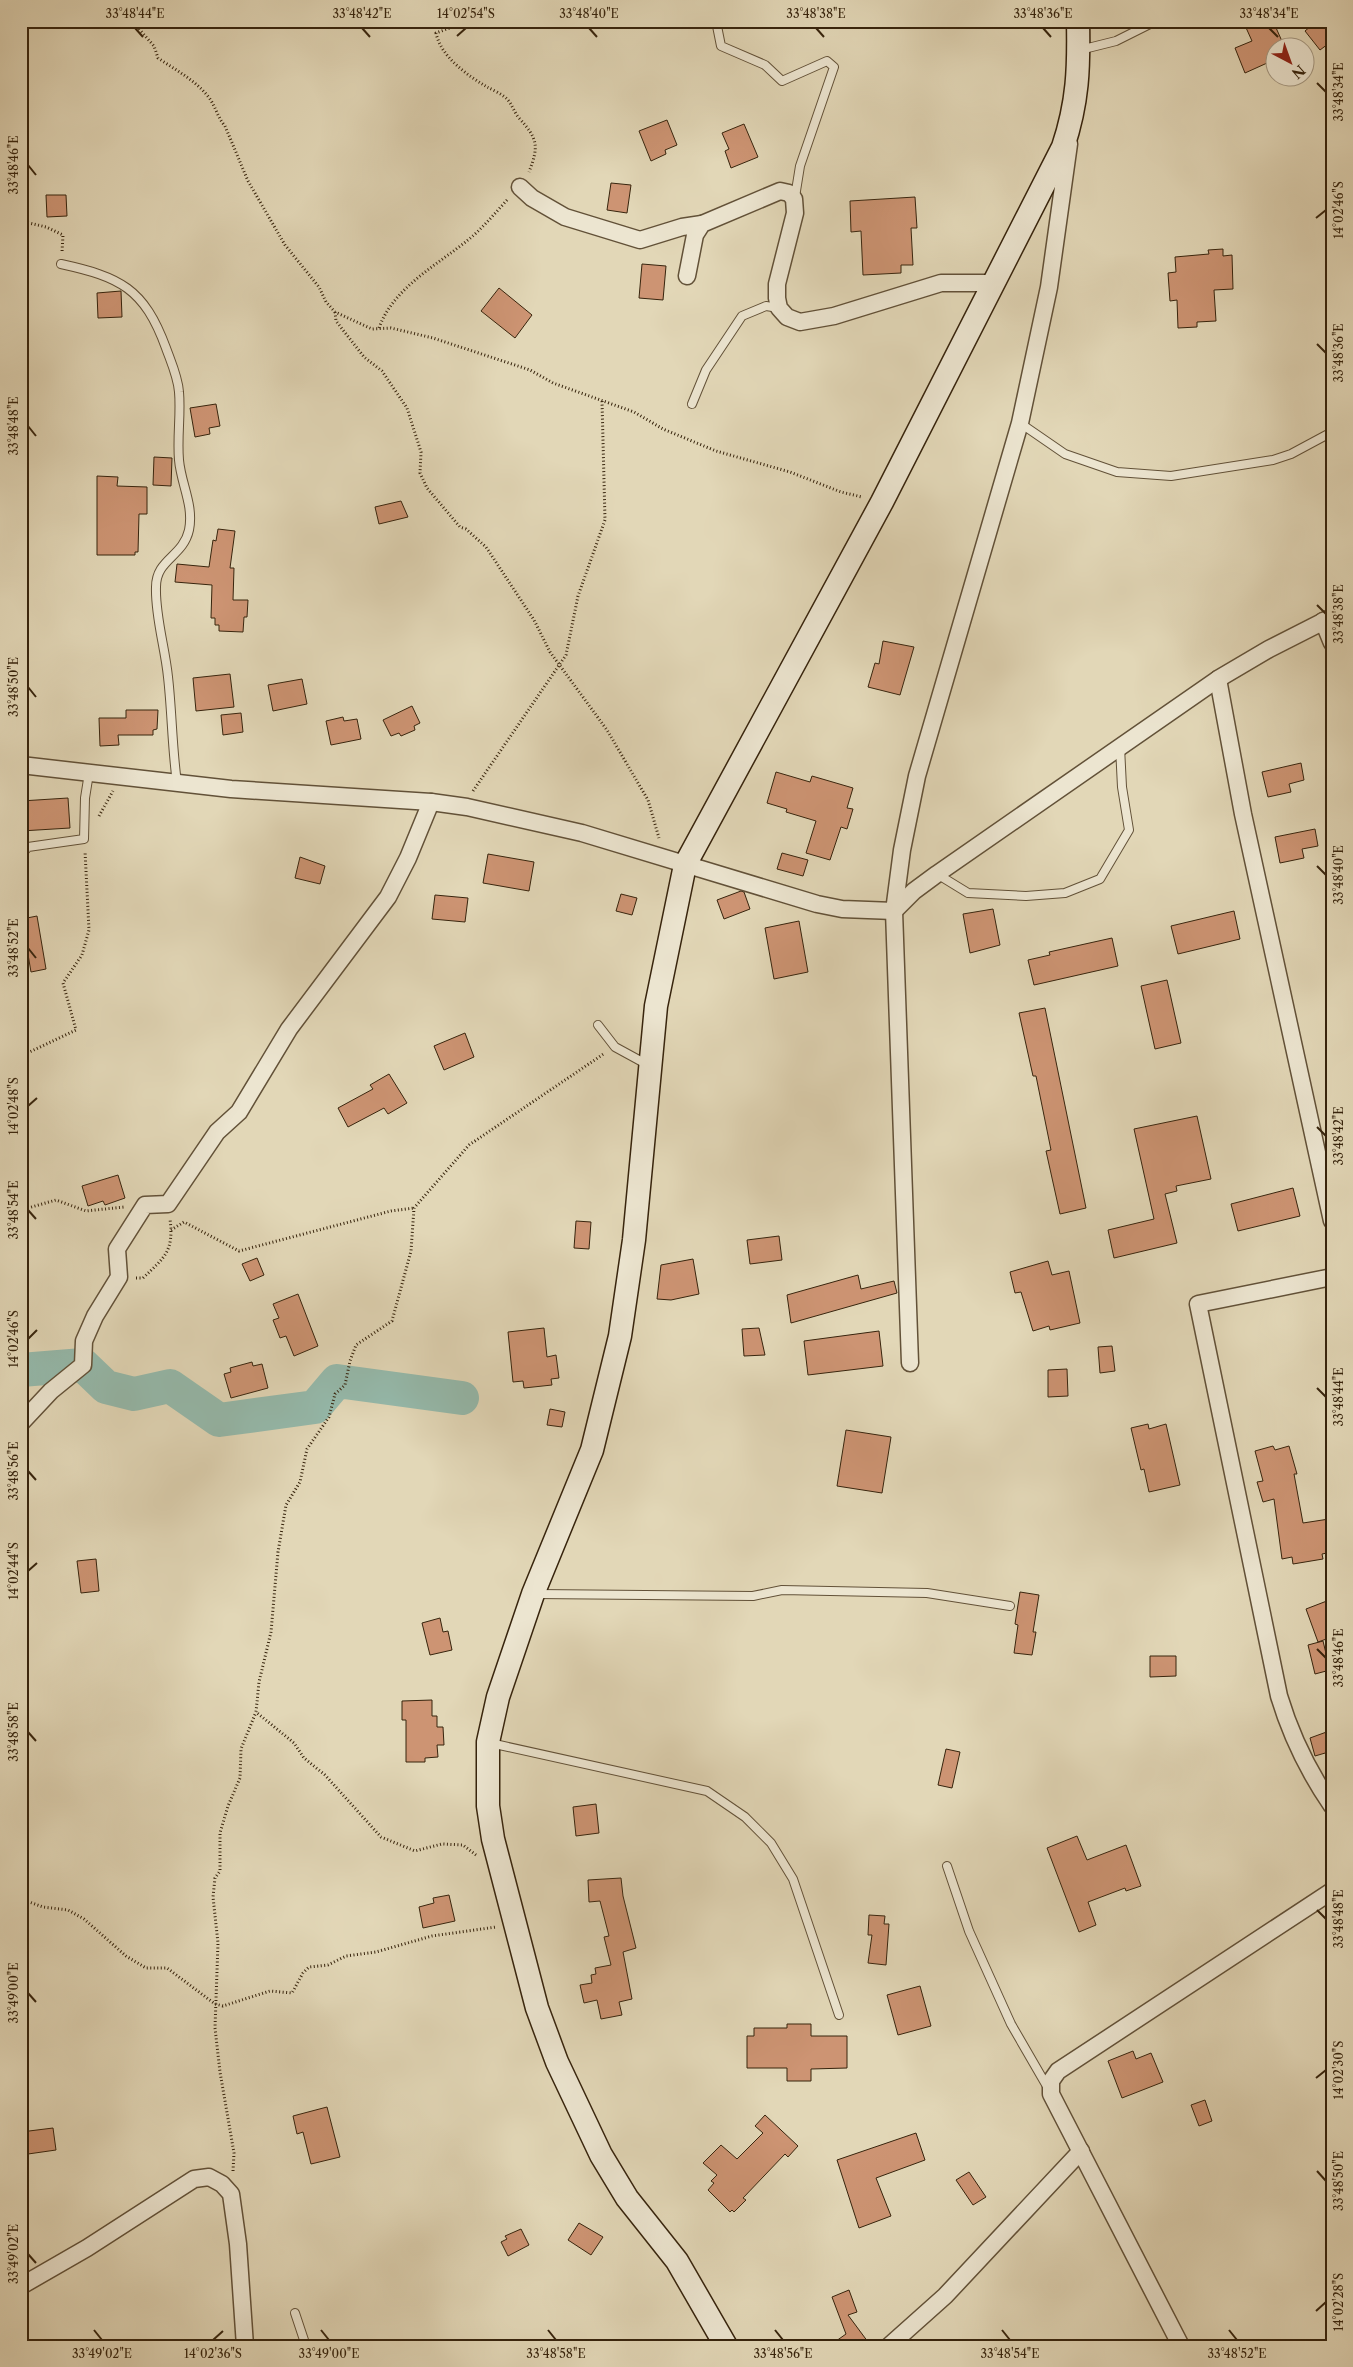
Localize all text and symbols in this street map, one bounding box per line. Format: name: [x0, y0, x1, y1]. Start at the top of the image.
text: 33°48'44"E: [106, 6, 164, 21]
text: 33°48'42"E: [333, 6, 391, 21]
text: 14°02'54"S: [437, 6, 495, 21]
text: 33°48'40"E: [559, 6, 619, 21]
text: 33°48'38"E: [786, 6, 846, 21]
text: 33°48'36"E: [1013, 6, 1073, 21]
text: 33°48'34"E: [1239, 6, 1299, 21]
north arrow: [1266, 38, 1316, 88]
text: N: [1288, 61, 1309, 83]
text: 33°48'34"E: [1331, 62, 1346, 122]
text: 33°48'46"E: [6, 136, 21, 194]
text: 14°02'46"S: [1331, 181, 1346, 239]
text: 33°48'36"E: [1331, 323, 1346, 383]
text: 33°48'48"E: [6, 396, 21, 456]
text: 33°48'38"E: [1331, 584, 1346, 644]
text: 33°48'50"E: [6, 657, 21, 717]
text: 33°48'40"E: [1331, 845, 1346, 905]
text: 33°48'52"E: [6, 918, 21, 978]
text: 14°02'48"S: [6, 1077, 21, 1135]
text: 33°48'42"E: [1331, 1107, 1346, 1165]
text: 33°48'54"E: [6, 1180, 21, 1240]
text: 14°02'46"S: [6, 1310, 21, 1368]
text: 33°48'44"E: [1331, 1368, 1346, 1426]
text: 33°48'56"E: [6, 1441, 21, 1501]
text: 14°02'44"S: [6, 1542, 21, 1600]
text: 33°48'46"E: [1331, 1629, 1346, 1687]
text: 33°48'58"E: [6, 1702, 21, 1762]
text: 33°48'48"E: [1331, 1889, 1346, 1949]
text: 33°49'00"E: [6, 1963, 21, 2023]
text: 14°02'30"S: [1331, 2041, 1346, 2099]
text: 33°48'50"E: [1331, 2151, 1346, 2211]
text: 33°49'02"E: [6, 2224, 21, 2284]
text: 14°02'28"S: [1331, 2273, 1346, 2331]
text: 33°49'02"E: [72, 2346, 132, 2361]
text: 14°02'36"S: [184, 2346, 242, 2361]
text: 33°49'00"E: [299, 2346, 359, 2361]
text: 33°48'58"E: [526, 2346, 586, 2361]
text: 33°48'56"E: [753, 2346, 813, 2361]
text: 33°48'54"E: [980, 2346, 1040, 2361]
text: 33°48'52"E: [1207, 2346, 1267, 2361]

